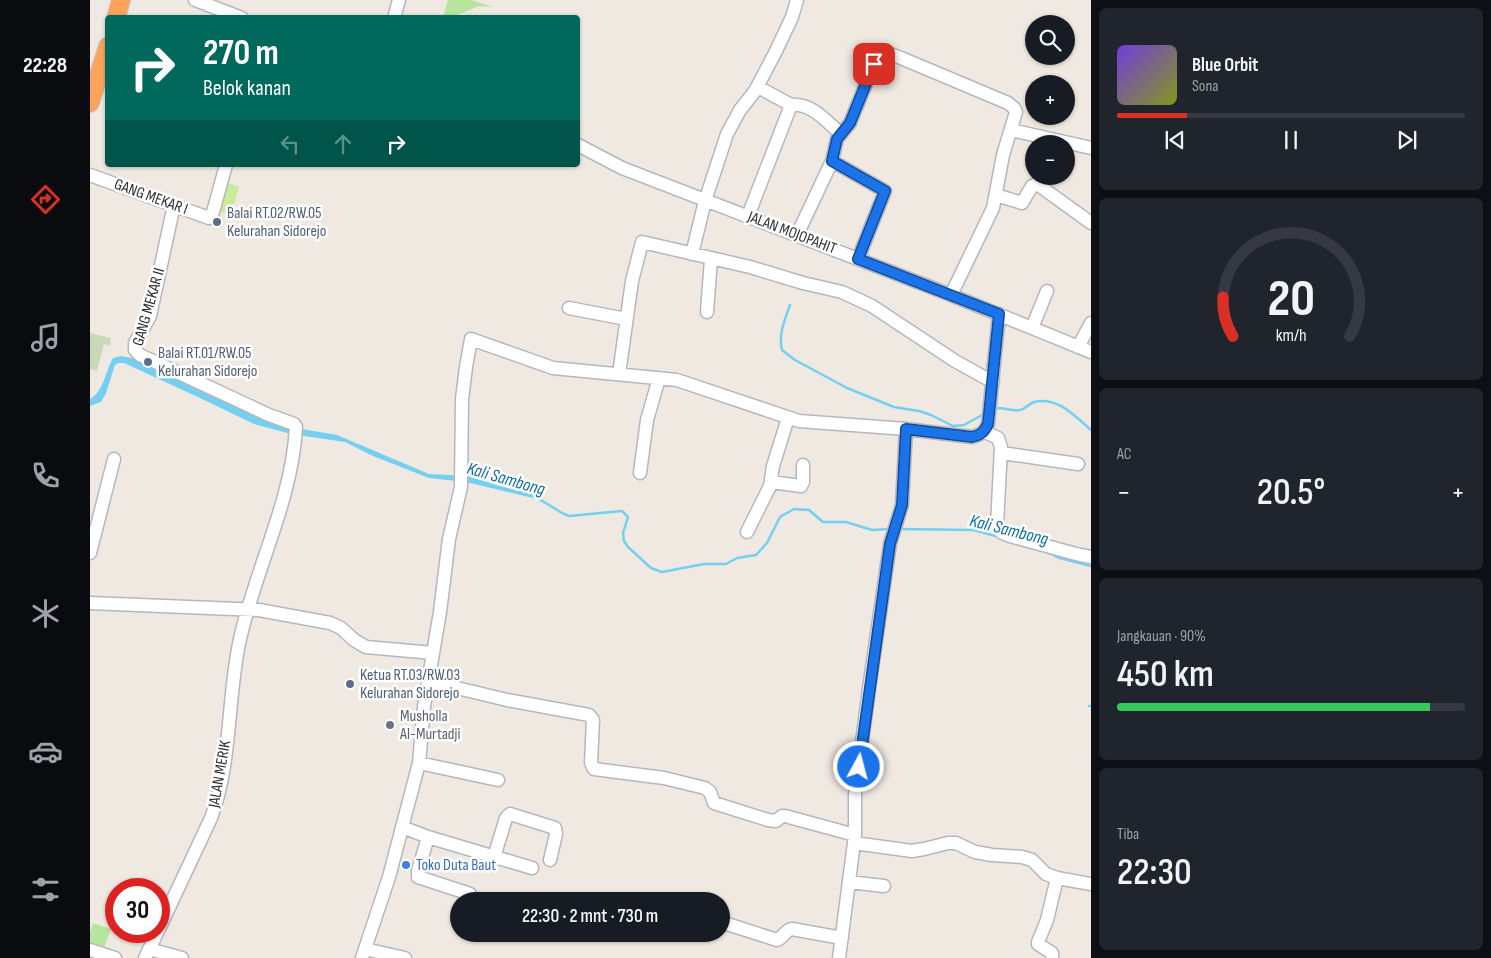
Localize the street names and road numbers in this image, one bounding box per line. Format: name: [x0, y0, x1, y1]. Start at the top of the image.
street label: GANG MEKAR I: [112, 175, 190, 219]
street label: JALAN MOJOPAHIT: [744, 207, 839, 259]
street label: GANG MEKAR II: [129, 266, 169, 348]
street label: JALAN MERIK: [205, 738, 235, 810]

